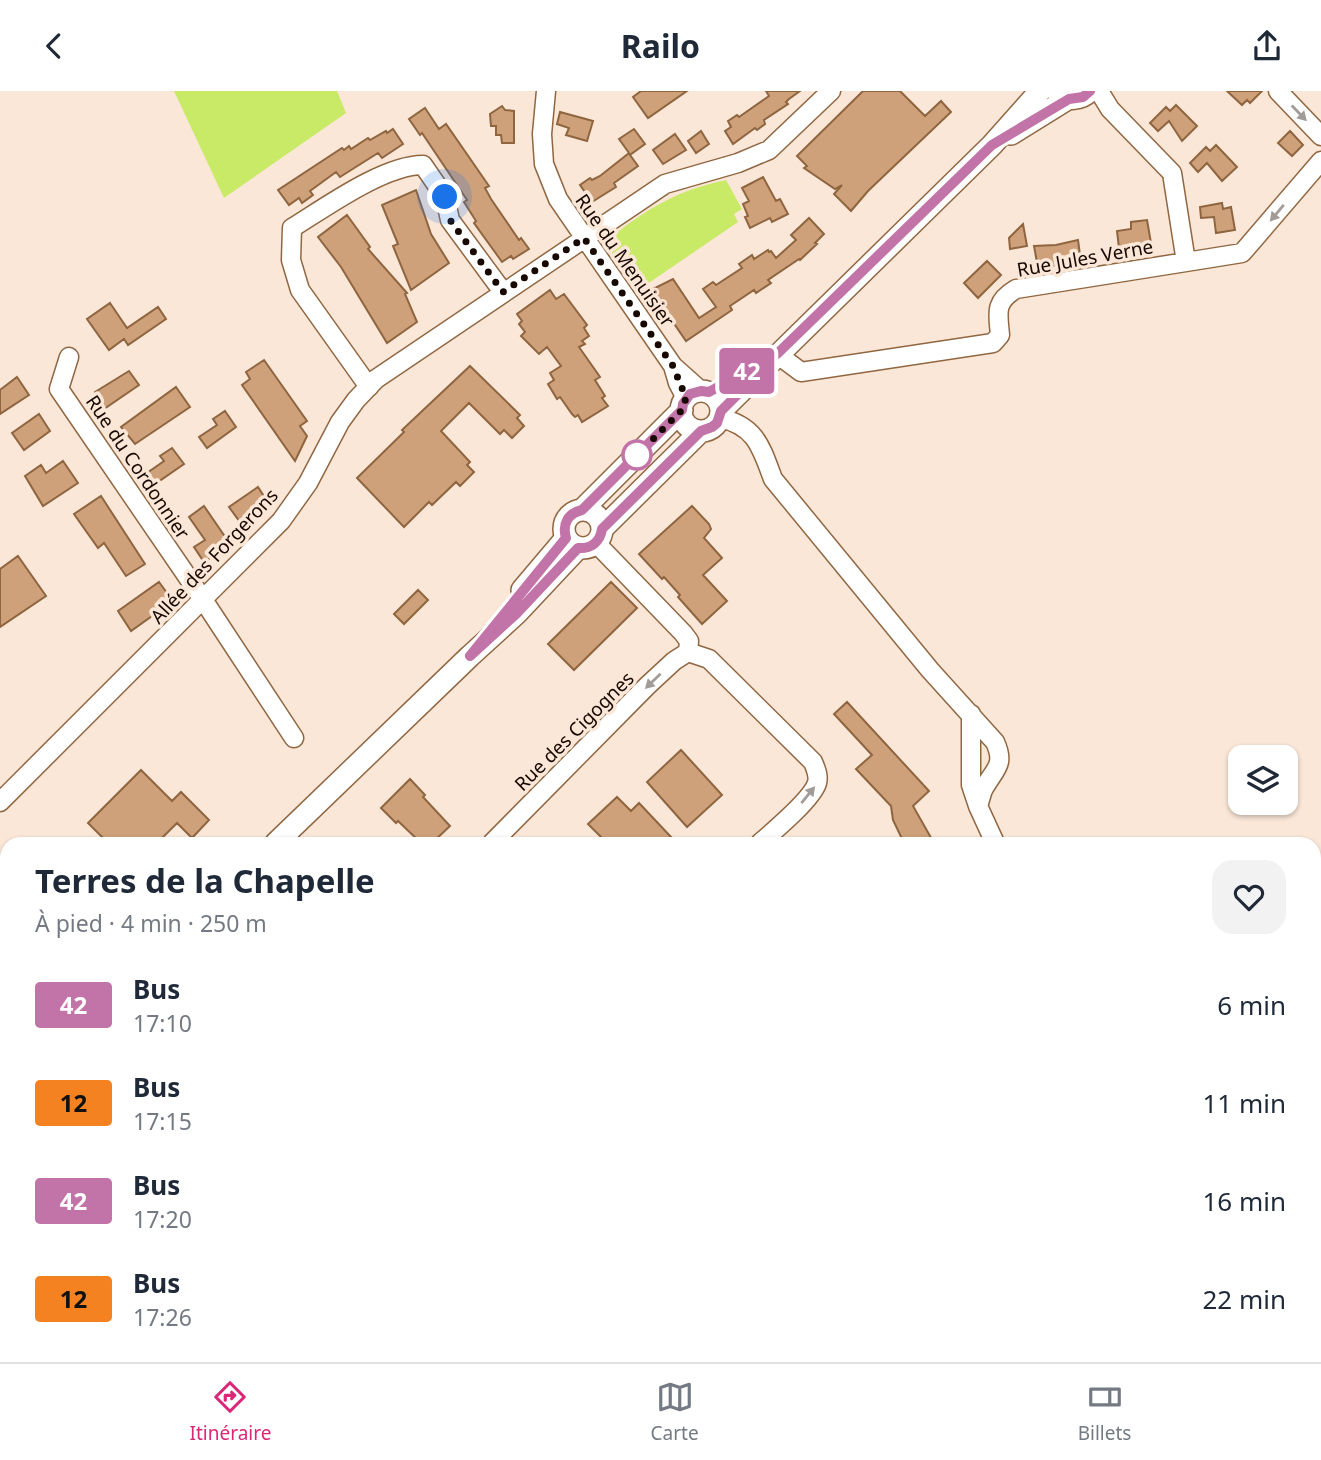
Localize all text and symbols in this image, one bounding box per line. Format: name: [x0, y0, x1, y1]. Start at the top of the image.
text: Railo: [621, 24, 700, 67]
icon: back: [35, 27, 73, 65]
icon: share: [1248, 27, 1286, 65]
one-way arrow: [1291, 105, 1308, 122]
your location: [427, 179, 462, 214]
street label: Rue du Menuisier: [569, 188, 681, 332]
one-way arrow: [1270, 204, 1285, 221]
street label: Rue Jules Verne: [1015, 233, 1155, 283]
line badge: 42: [716, 348, 778, 394]
text: 42: [733, 354, 761, 387]
street label: Rue du Cordonnier: [80, 390, 196, 544]
unlabelled marker: [622, 440, 652, 470]
street label: Allée des Forgerons: [144, 483, 284, 629]
street label: Rue des Cigognes: [509, 666, 639, 796]
one-way arrow: [645, 673, 662, 689]
map controls: [1228, 745, 1298, 815]
button: layers: [1228, 745, 1298, 815]
one-way arrow: [801, 786, 816, 804]
text: Terres de la Chapelle: [35, 858, 375, 903]
button: heart: [1212, 860, 1286, 934]
text: À pied · 4 min · 250 m: [35, 907, 267, 939]
text: Bus: [133, 971, 180, 1007]
text: 6 min: [1217, 987, 1286, 1023]
text: 42: [60, 988, 87, 1021]
text: 17:10: [133, 1007, 192, 1039]
text: Bus: [133, 1069, 180, 1105]
text: 11 min: [1202, 1085, 1286, 1121]
text: 12: [60, 1086, 87, 1119]
text: 17:15: [133, 1105, 192, 1137]
text: Bus: [133, 1167, 180, 1203]
text: 16 min: [1202, 1183, 1286, 1219]
text: 42: [60, 1184, 87, 1217]
text: 17:20: [133, 1203, 192, 1235]
text: Bus: [133, 1265, 180, 1301]
text: 22 min: [1202, 1281, 1286, 1317]
text: 12: [60, 1282, 87, 1315]
text: 17:26: [133, 1301, 192, 1333]
tab: Itinéraire: [190, 1378, 271, 1446]
tab: Carte: [651, 1378, 699, 1446]
tab: Billets: [1078, 1378, 1131, 1446]

